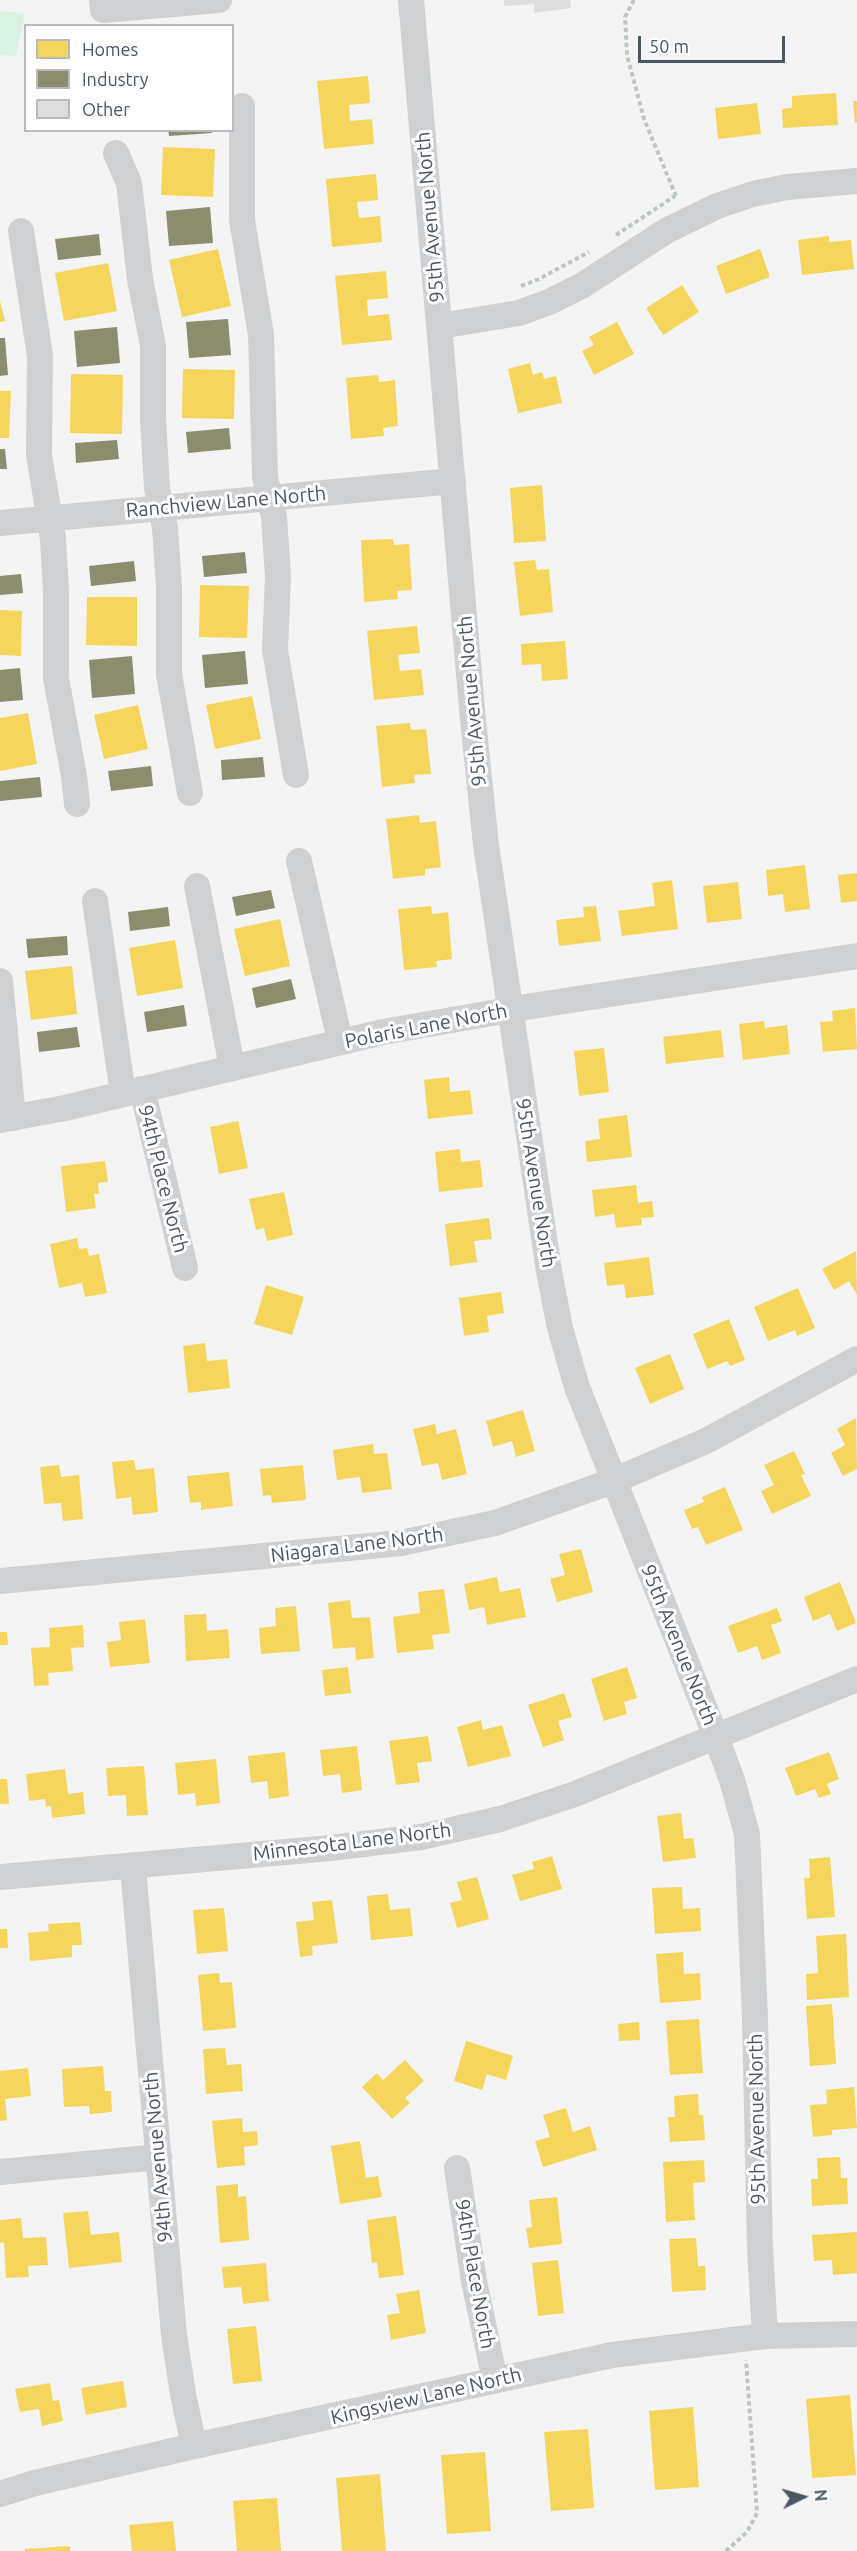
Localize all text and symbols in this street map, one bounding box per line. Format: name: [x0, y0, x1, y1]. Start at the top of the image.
legend: [24, 24, 234, 132]
scale bar: [641, 24, 788, 62]
text: 50 m: [649, 36, 689, 56]
text: Homes: [82, 39, 138, 59]
text: Industry: [82, 69, 148, 89]
text: Other: [82, 99, 130, 119]
street label: 95th Avenue North: [411, 131, 449, 303]
street label: Ranchview Lane North: [125, 481, 327, 523]
street label: 95th Avenue North: [453, 615, 491, 787]
street label: Polaris Lane North: [343, 998, 509, 1054]
street label: 95th Avenue North: [511, 1097, 561, 1269]
street label: 94th Place North: [133, 1103, 193, 1255]
street label: Niagara Lane North: [269, 1522, 445, 1568]
street label: 95th Avenue North: [636, 1561, 722, 1729]
street label: Minnesota Lane North: [252, 1818, 452, 1866]
street label: 95th Avenue North: [744, 2033, 770, 2205]
street label: 94th Avenue North: [139, 2071, 177, 2243]
street label: 94th Place North: [450, 2197, 500, 2351]
street label: Kingsview Lane North: [328, 2362, 524, 2430]
north arrow: [773, 2467, 833, 2527]
text: N: [811, 2489, 830, 2502]

